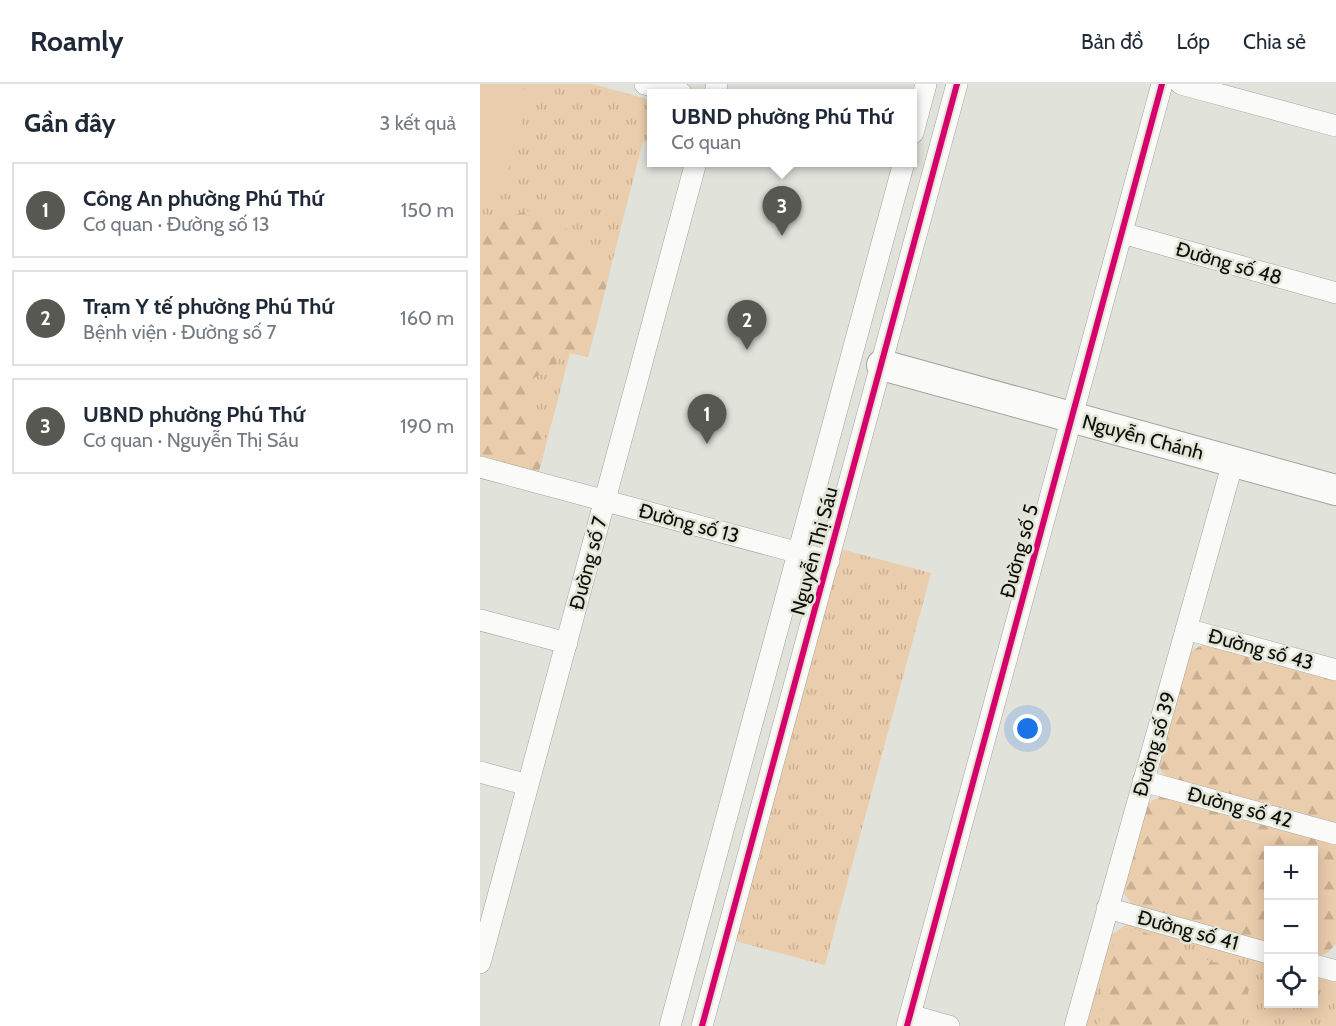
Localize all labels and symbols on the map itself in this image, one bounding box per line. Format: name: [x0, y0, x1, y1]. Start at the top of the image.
pin: 3: [762, 186, 802, 236]
street label: Đường số 48: [1173, 236, 1285, 290]
pin: 2: [728, 300, 766, 350]
pin: 1: [688, 394, 726, 444]
street label: Nguyễn Chánh: [1080, 409, 1206, 465]
street label: Nguyễn Thị Sáu: [785, 484, 843, 618]
street label: Đường số 13: [636, 498, 742, 548]
street label: Đường số 5: [995, 501, 1043, 601]
street label: Đường số 7: [564, 514, 612, 612]
street label: Đường số 43: [1206, 623, 1316, 675]
street label: Đường số 39: [1128, 689, 1180, 799]
your location: [1013, 714, 1042, 743]
street label: Đường số 42: [1185, 781, 1295, 833]
street label: Đường số 41: [1135, 905, 1241, 955]

